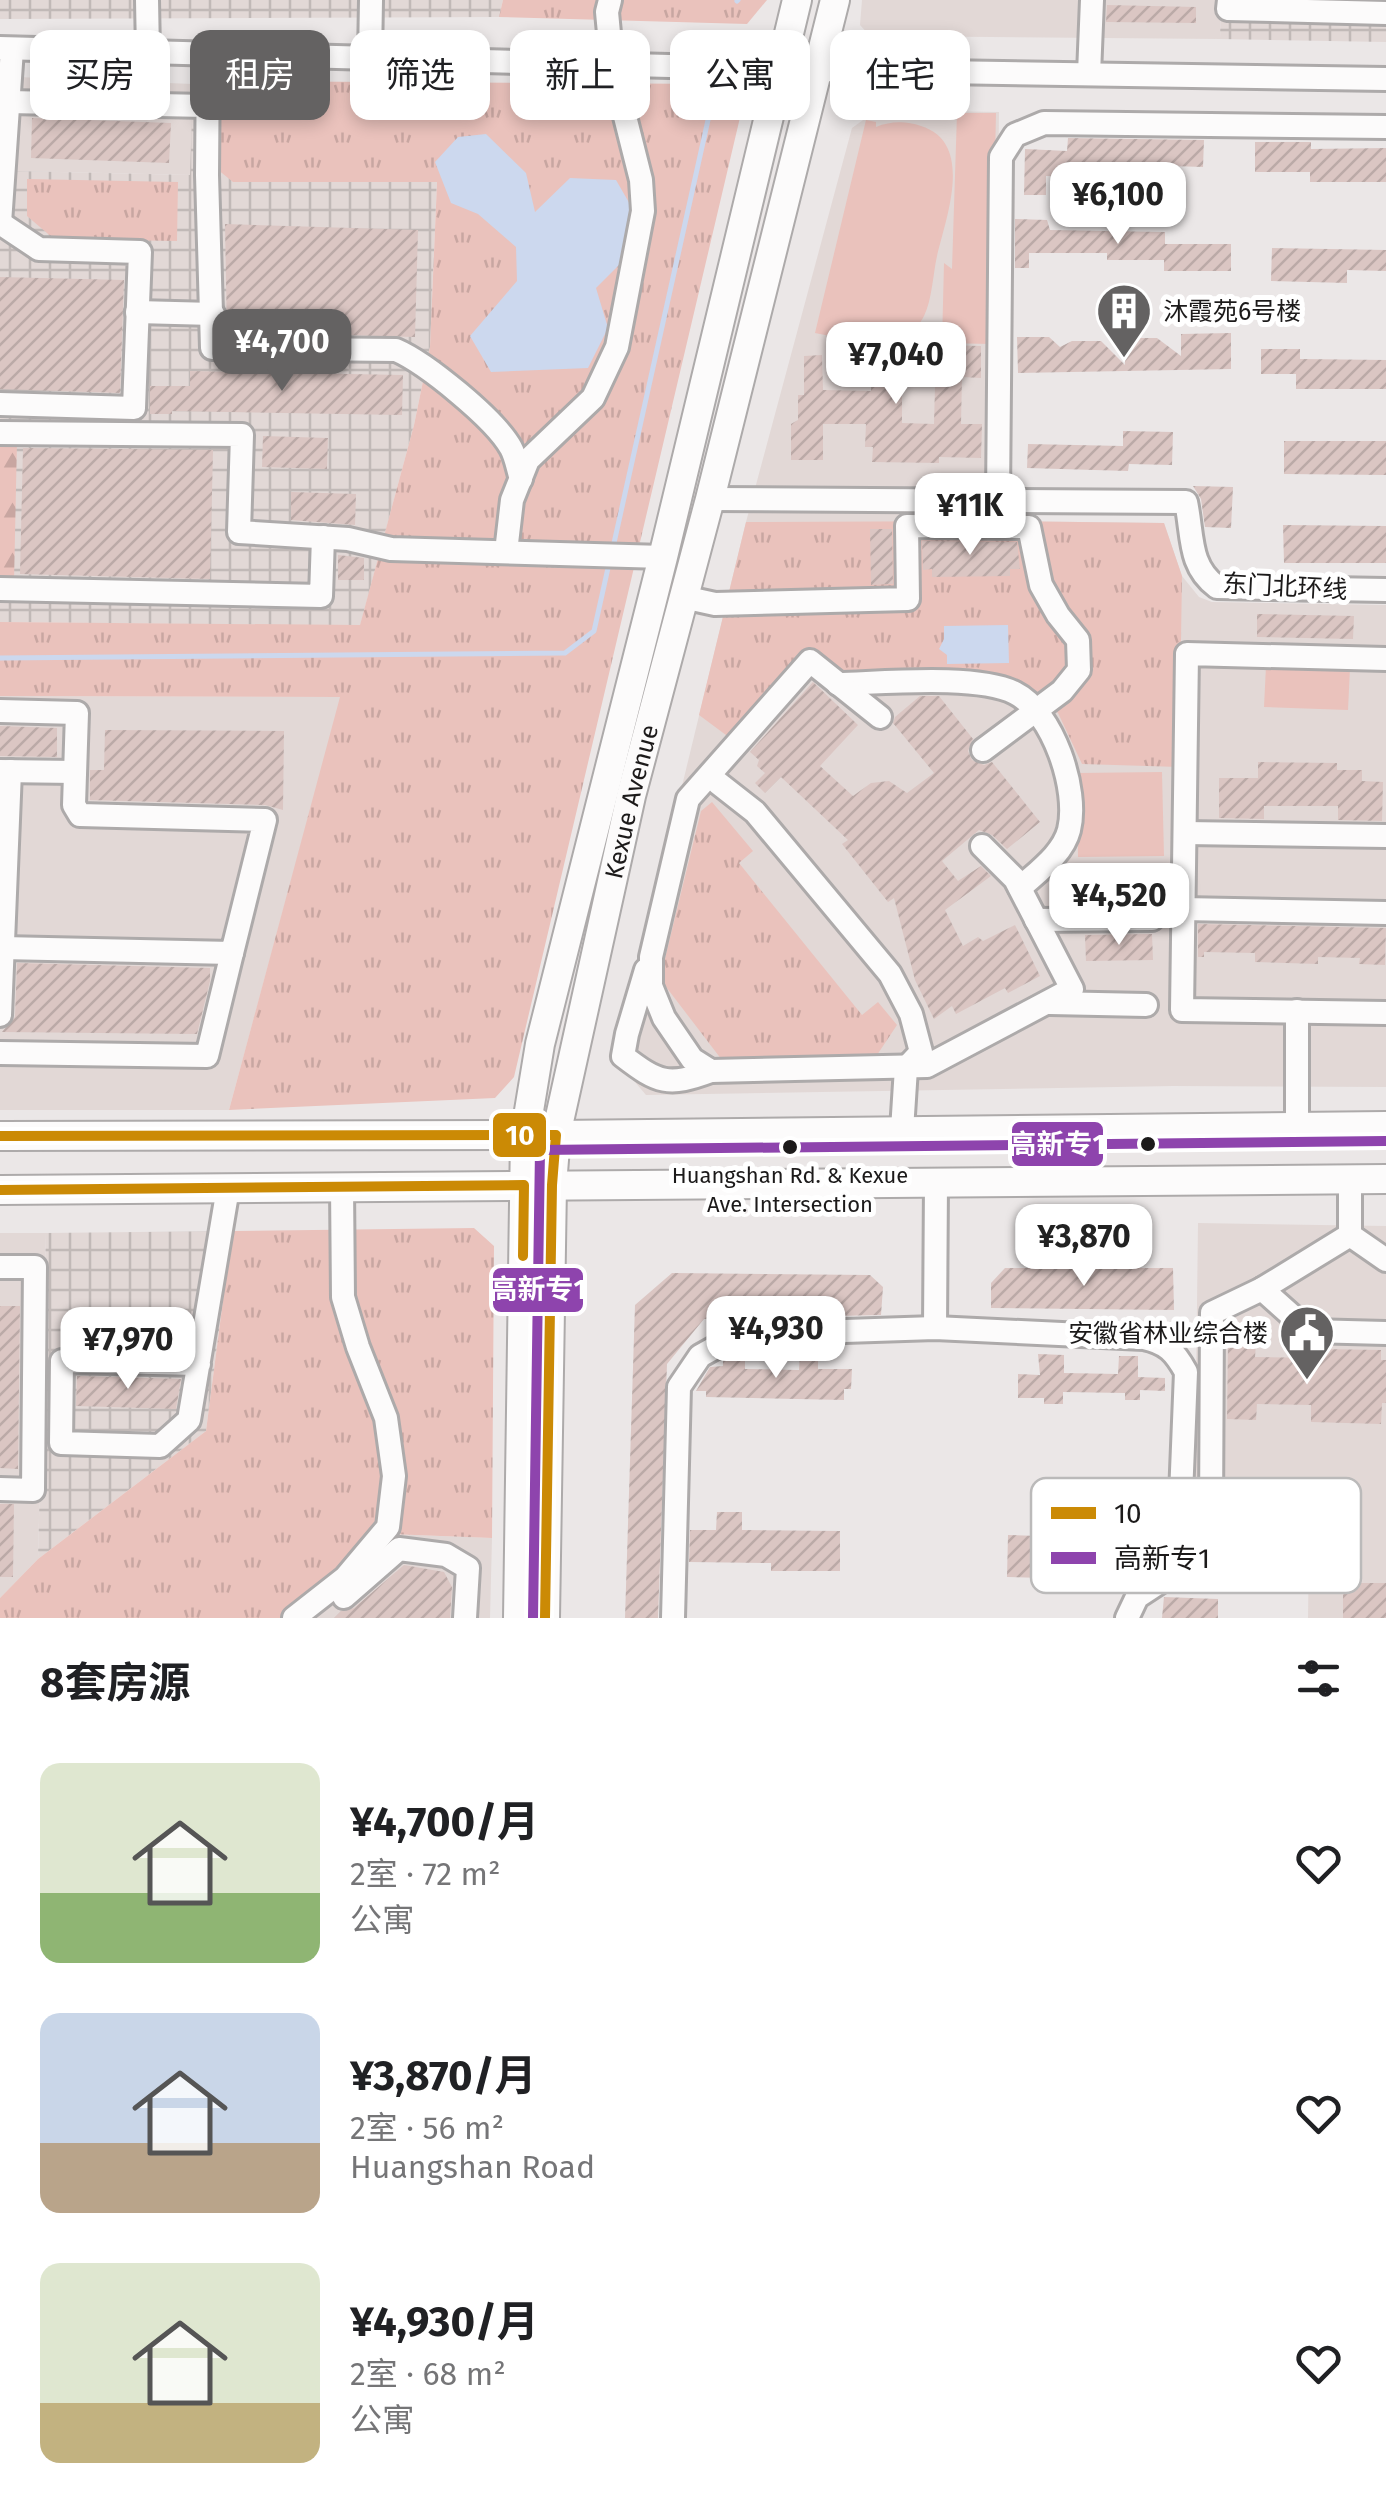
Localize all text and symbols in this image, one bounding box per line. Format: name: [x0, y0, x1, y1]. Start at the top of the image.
chip: 买房: [30, 30, 170, 120]
chip: 租房: [190, 30, 330, 120]
chip: 筛选: [350, 30, 490, 120]
chip: 新上: [510, 30, 650, 120]
chip: 公寓: [670, 30, 810, 120]
chip: 住宅: [830, 30, 970, 120]
pin: ¥6,100: [1037, 162, 1199, 247]
text: ¥6,100: [1072, 175, 1164, 213]
building icon: 沐霞苑6号楼: [1094, 281, 1154, 360]
place label: 沐霞苑6号楼: [1163, 297, 1301, 327]
pin: ¥4,700: [201, 309, 363, 394]
text: ¥4,700: [234, 322, 330, 360]
pin: ¥7,040: [815, 322, 977, 407]
text: ¥7,040: [848, 335, 944, 373]
pin: ¥11K: [911, 473, 1029, 558]
text: ¥11K: [937, 486, 1003, 524]
street label: 东门北环线: [1222, 569, 1348, 605]
street label: Kexue Avenue: [599, 721, 665, 882]
pin: ¥4,520: [1038, 863, 1200, 948]
text: ¥4,520: [1071, 876, 1167, 914]
line badge: 10: [491, 1111, 548, 1159]
text: 10: [505, 1119, 535, 1152]
line badge: 高新专1: [1010, 1120, 1105, 1168]
text: 高新专1: [1009, 1128, 1106, 1161]
unlabelled marker: [1138, 1134, 1158, 1154]
marker: Huangshan Rd. & Kexue Ave. Intersection: [780, 1137, 800, 1157]
place label: Huangshan Rd. & Kexue Ave. Intersection: [672, 1162, 908, 1218]
pin: ¥3,870: [1003, 1204, 1165, 1289]
text: ¥3,870: [1037, 1217, 1131, 1255]
line badge: 高新专1: [491, 1266, 585, 1314]
text: 高新专1: [490, 1273, 587, 1306]
pin: ¥4,930: [695, 1296, 857, 1381]
public building icon: 安徽省林业综合楼: [1277, 1303, 1337, 1382]
pin: ¥7,970: [47, 1307, 209, 1392]
text: ¥4,930: [728, 1309, 824, 1347]
place label: 安徽省林业综合楼: [1068, 1319, 1268, 1349]
text: ¥7,970: [82, 1320, 174, 1358]
legend: [1031, 1478, 1361, 1593]
text: 10: [1114, 1497, 1142, 1530]
text: 高新专1: [1114, 1542, 1210, 1575]
icon: filters: [1291, 1651, 1346, 1706]
text: 8套房源: [40, 1658, 190, 1708]
text: ¥4,700/月: [350, 1797, 539, 1847]
icon: home: [120, 1803, 240, 1923]
icon: heart: [1291, 1836, 1346, 1891]
text: 2室 · 72 m²: [350, 1855, 501, 1893]
text: 公寓: [350, 1901, 414, 1939]
text: ¥3,870/月: [350, 2051, 537, 2101]
icon: home: [120, 2053, 240, 2173]
icon: heart: [1291, 2086, 1346, 2141]
text: 2室 · 56 m²: [350, 2109, 504, 2147]
text: Huangshan Road: [350, 2148, 595, 2186]
text: ¥4,930/月: [350, 2297, 539, 2347]
icon: home: [120, 2303, 240, 2423]
icon: heart: [1291, 2336, 1346, 2391]
text: 2室 · 68 m²: [350, 2355, 506, 2393]
text: 公寓: [350, 2401, 414, 2439]

